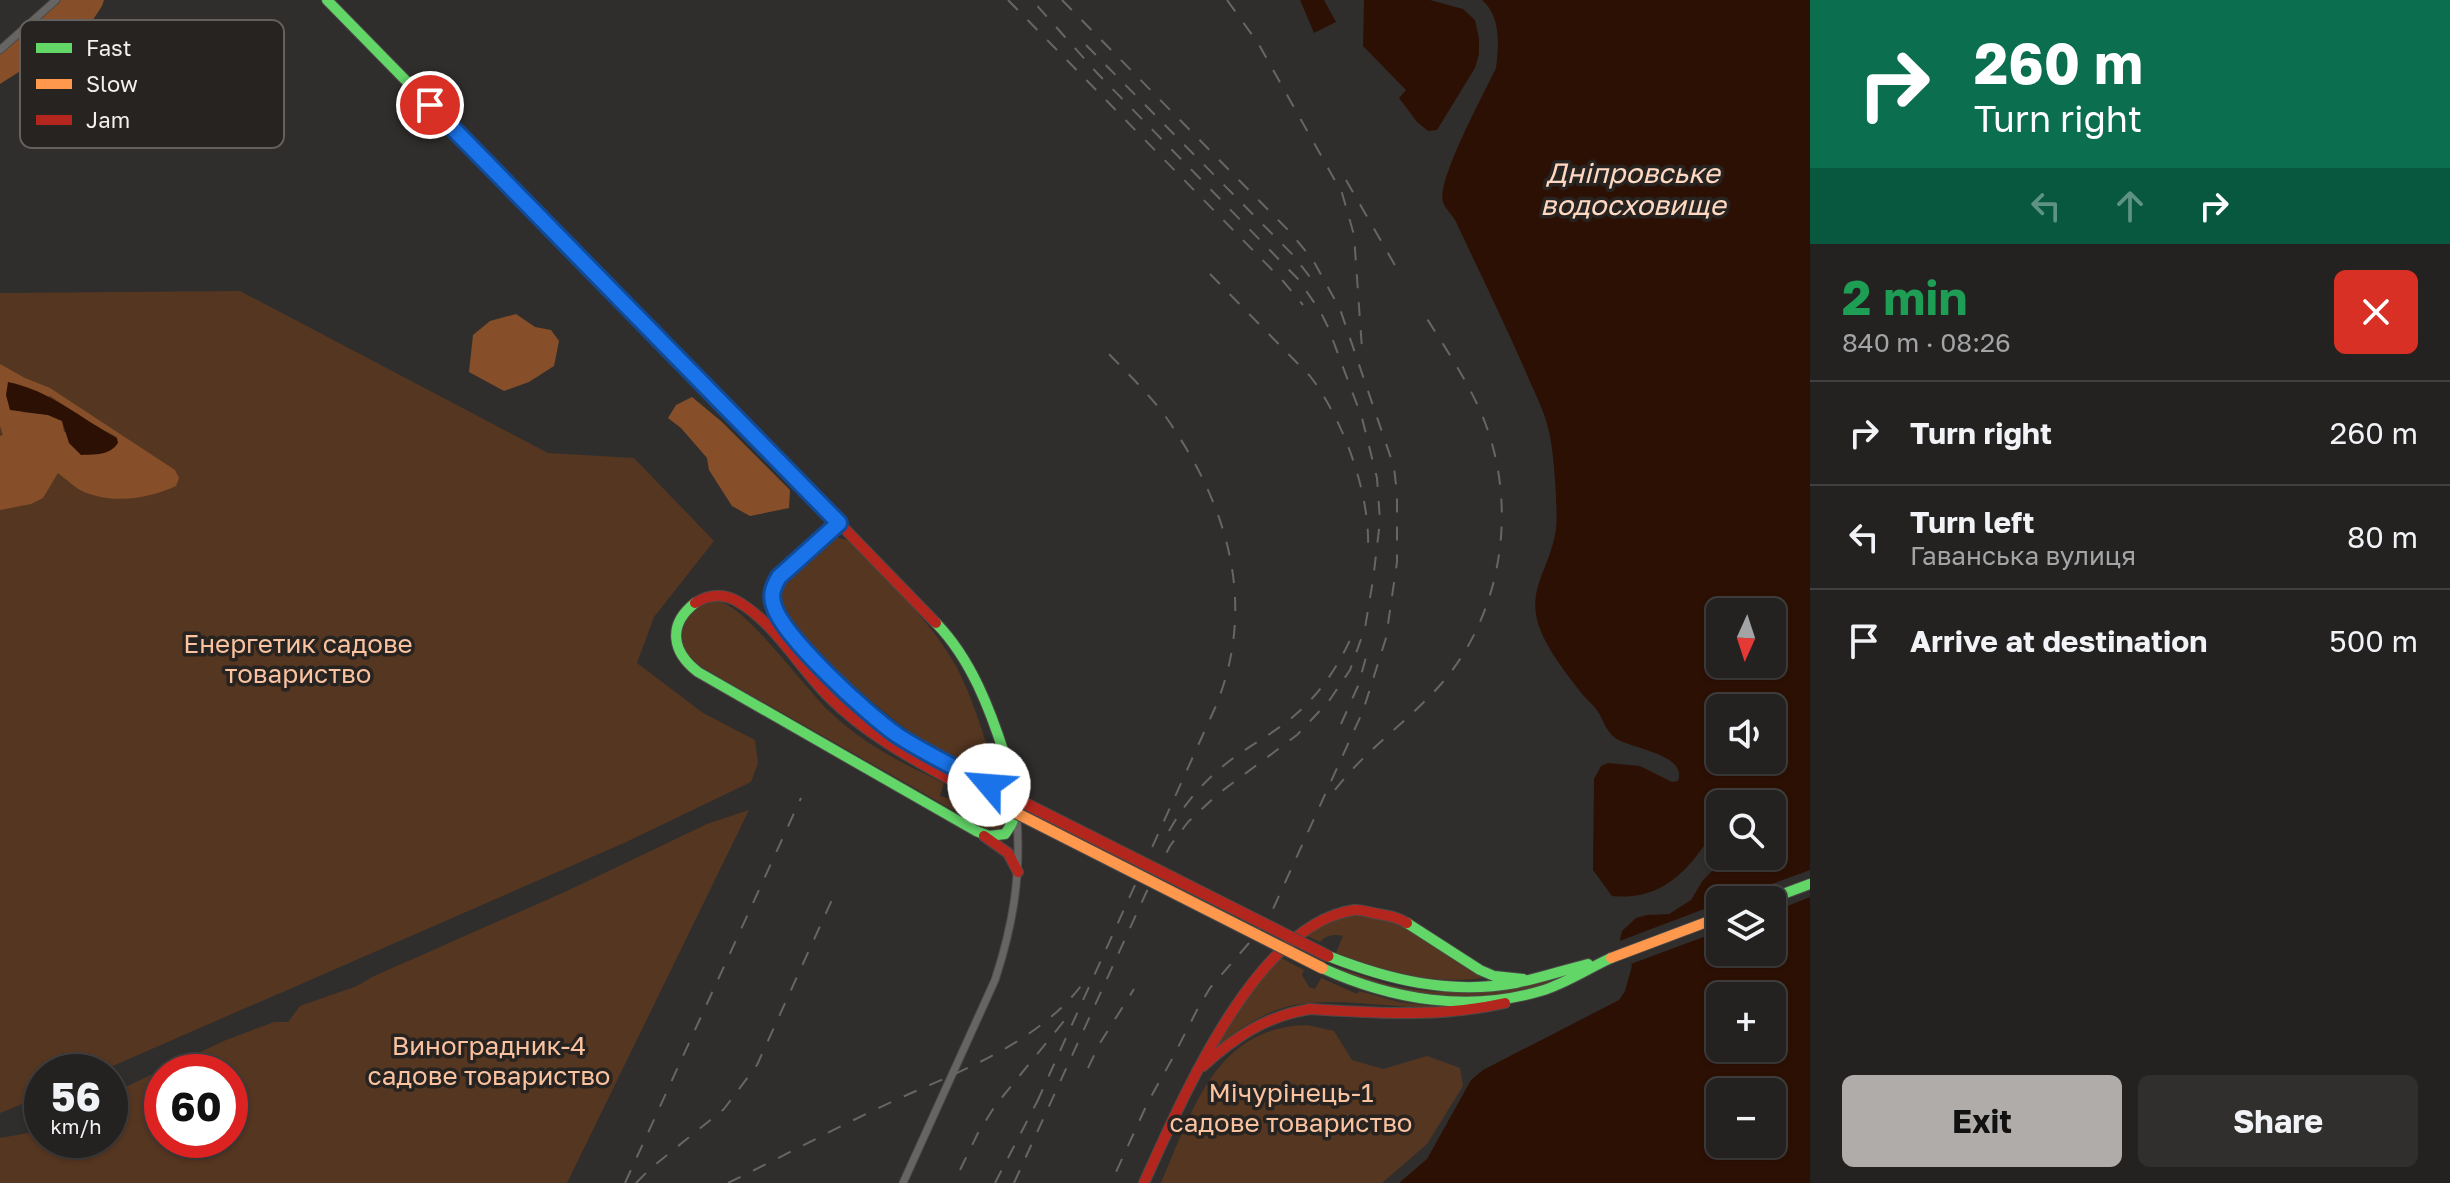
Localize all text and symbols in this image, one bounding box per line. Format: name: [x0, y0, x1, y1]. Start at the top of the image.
legend: [20, 20, 284, 148]
text: 260 m: [1974, 29, 2143, 96]
icon: right: [1842, 32, 1946, 136]
text: Fast: [86, 34, 132, 61]
text: Slow: [86, 70, 138, 97]
pin: [396, 71, 464, 139]
icon: arrive: [408, 83, 452, 127]
text: Turn right: [1974, 97, 2142, 140]
text: Jam: [86, 106, 130, 133]
water label: Дніпровське водосховище: [1540, 156, 1727, 221]
icon: left: [2024, 184, 2068, 228]
icon: ahead: [2108, 184, 2152, 228]
icon: right: [2192, 184, 2236, 228]
text: 2 min: [1842, 268, 1967, 326]
button: close: [2334, 270, 2418, 354]
text: 840 m · 08:26: [1842, 327, 2011, 358]
icon: right: [1842, 411, 1886, 455]
text: Turn right: [1910, 415, 2052, 451]
text: 260 m: [2330, 415, 2418, 451]
text: Turn left: [1910, 504, 2035, 540]
icon: left: [1842, 515, 1886, 559]
text: 80 m: [2347, 519, 2418, 555]
text: Гаванська вулиця: [1910, 540, 2136, 571]
north arrow: [1706, 598, 1786, 678]
map controls: [1706, 598, 1786, 1158]
icon: arrive: [1842, 619, 1886, 663]
text: Arrive at destination: [1910, 623, 2207, 659]
text: 500 m: [2329, 623, 2418, 659]
park label: Енергетик садове товариство: [183, 628, 413, 689]
button: sound: [1706, 694, 1786, 774]
position arrow: [947, 743, 1031, 827]
button: search: [1706, 790, 1786, 870]
button: layers: [1706, 886, 1786, 966]
button: +: [1706, 982, 1786, 1062]
park label: Виноградник-4 садове товариство: [368, 1030, 610, 1091]
speed limit sign: 60: [144, 1054, 248, 1158]
text: 56: [51, 1072, 101, 1120]
button: Exit: [1842, 1075, 2122, 1167]
button: Share: [2138, 1075, 2418, 1167]
park label: Мічурінець-1 садове товариство: [1170, 1077, 1412, 1138]
button: −: [1706, 1078, 1786, 1158]
text: km/h: [51, 1114, 101, 1138]

